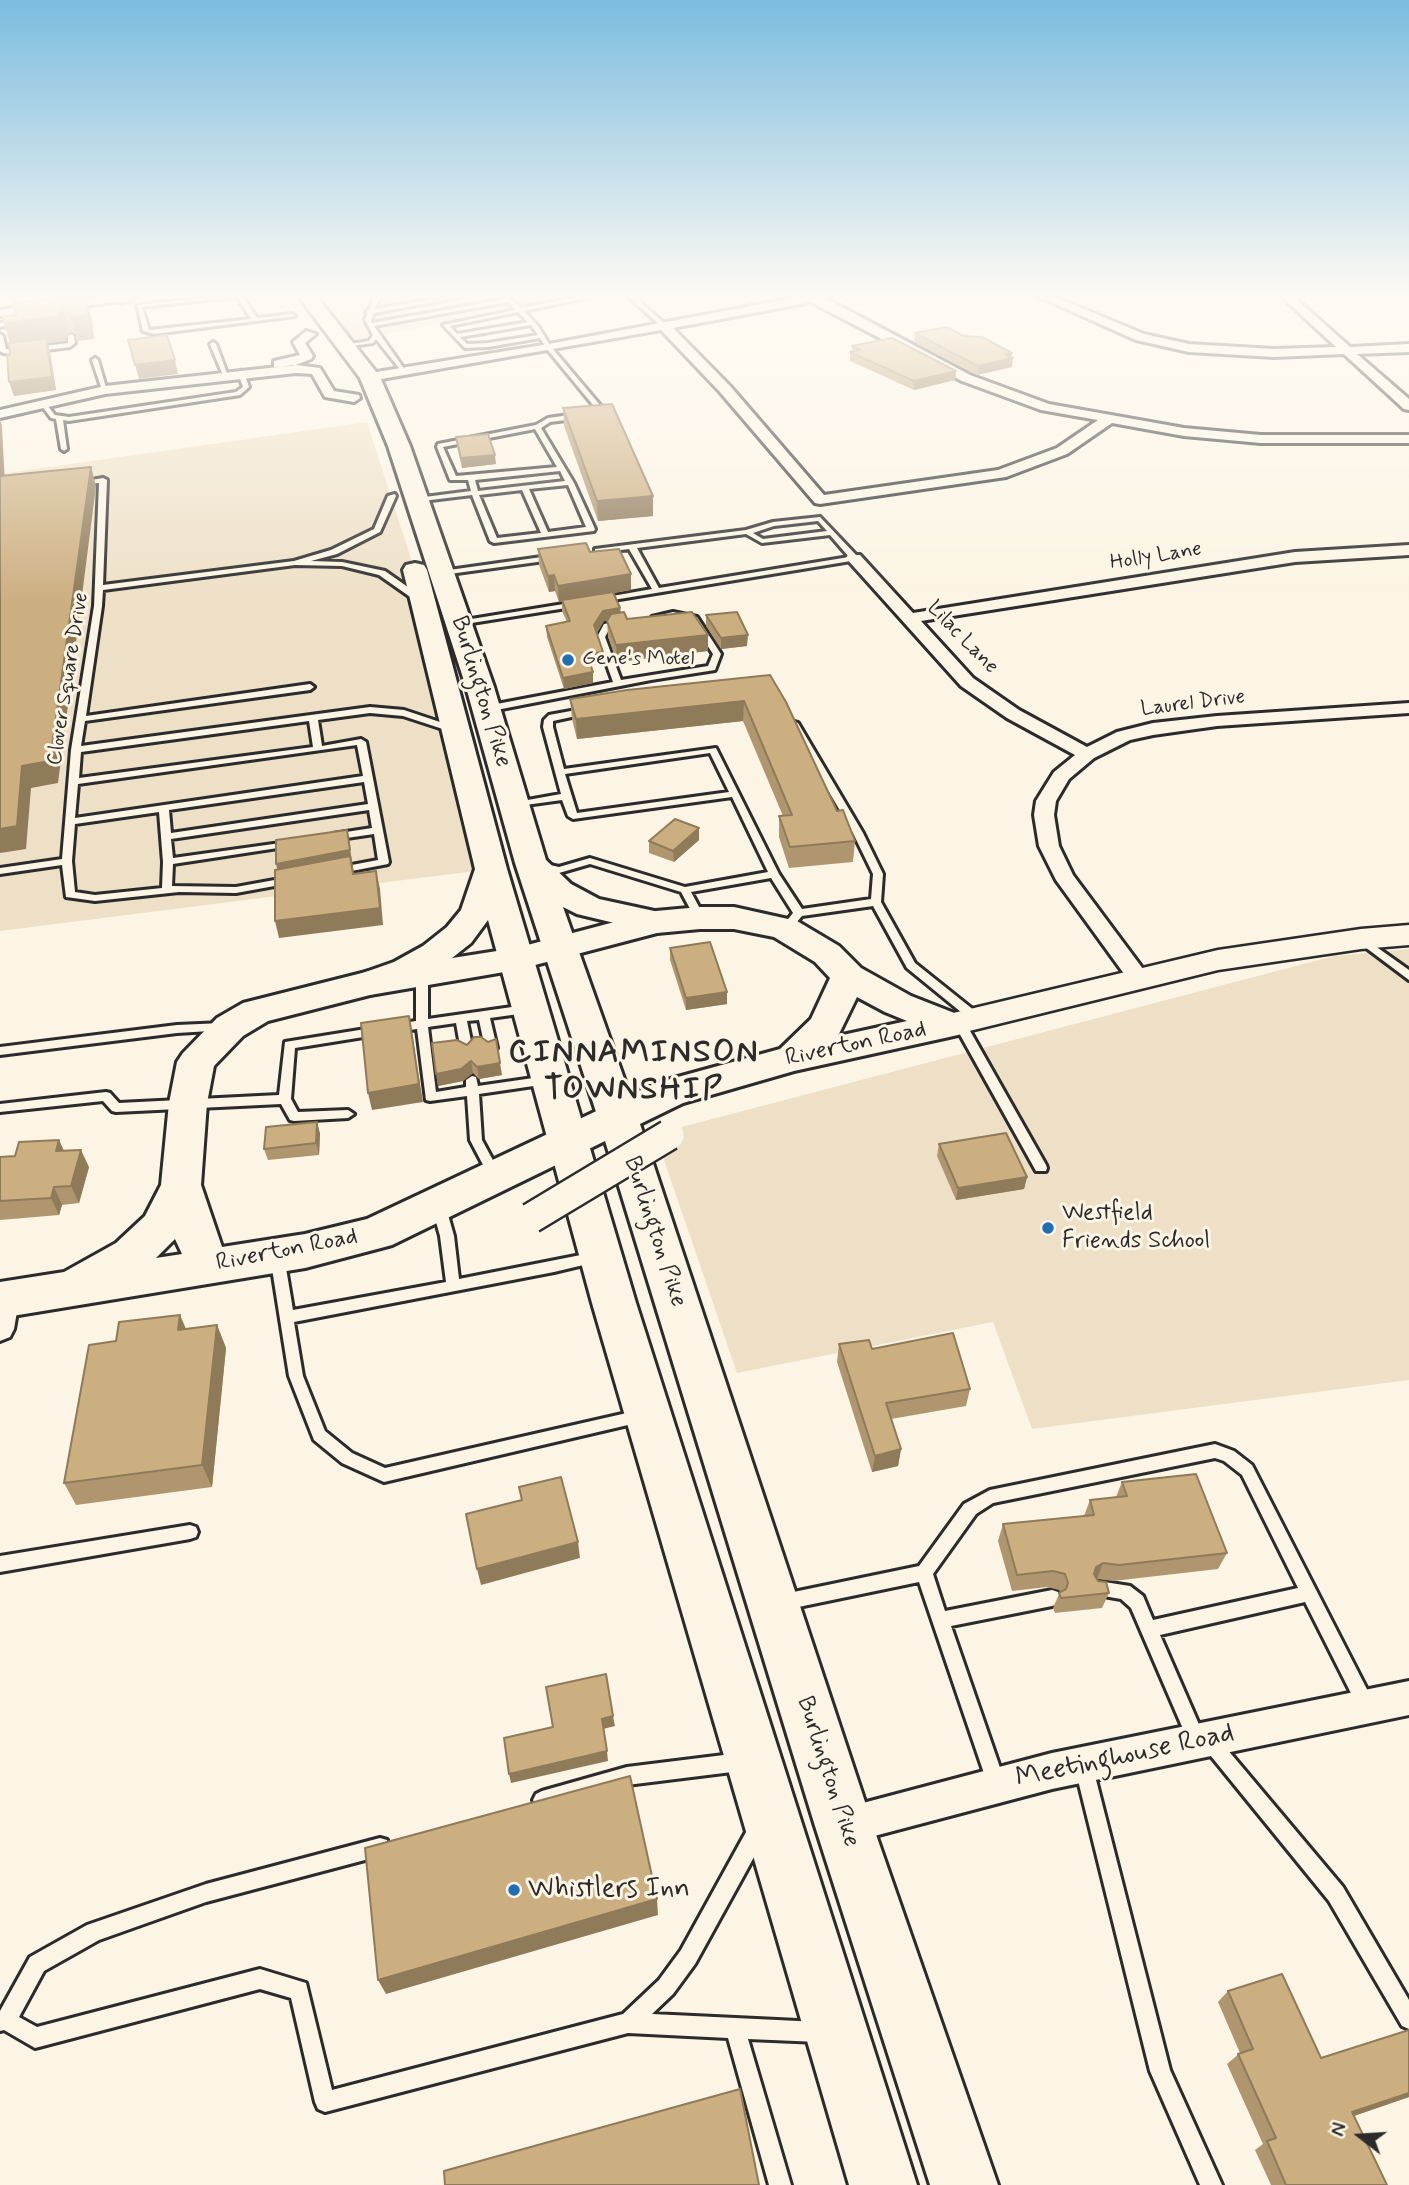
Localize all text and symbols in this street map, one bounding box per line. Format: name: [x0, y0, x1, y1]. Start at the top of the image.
street label: Holly Lane: [1108, 537, 1204, 577]
street label: Clover Square Drive: [43, 591, 95, 767]
street label: Lilac Lane: [921, 596, 1003, 680]
street label: Burlington Pike: [443, 613, 517, 771]
place label: Gene's Motel: [582, 647, 694, 673]
marker: Gene's Motel: [560, 652, 576, 668]
street label: Laurel Drive: [1139, 685, 1247, 723]
street label: Riverton Road: [783, 1016, 929, 1074]
district label: CINNAMINSON TOWNSHIP: [513, 1035, 755, 1110]
street label: Burlington Pike: [616, 1153, 692, 1311]
place label: Westfield Friends School: [1062, 1200, 1210, 1256]
marker: Westfield Friends School: [1040, 1220, 1056, 1236]
street label: Riverton Road: [214, 1223, 360, 1279]
street label: Burlington Pike: [789, 1693, 865, 1851]
street label: Meetinghouse Road: [1013, 1717, 1237, 1797]
place label: Whistlers Inn: [528, 1873, 690, 1907]
marker: Whistlers Inn: [506, 1882, 522, 1898]
north arrow: [1325, 2101, 1395, 2171]
text: N: [1326, 2120, 1353, 2139]

